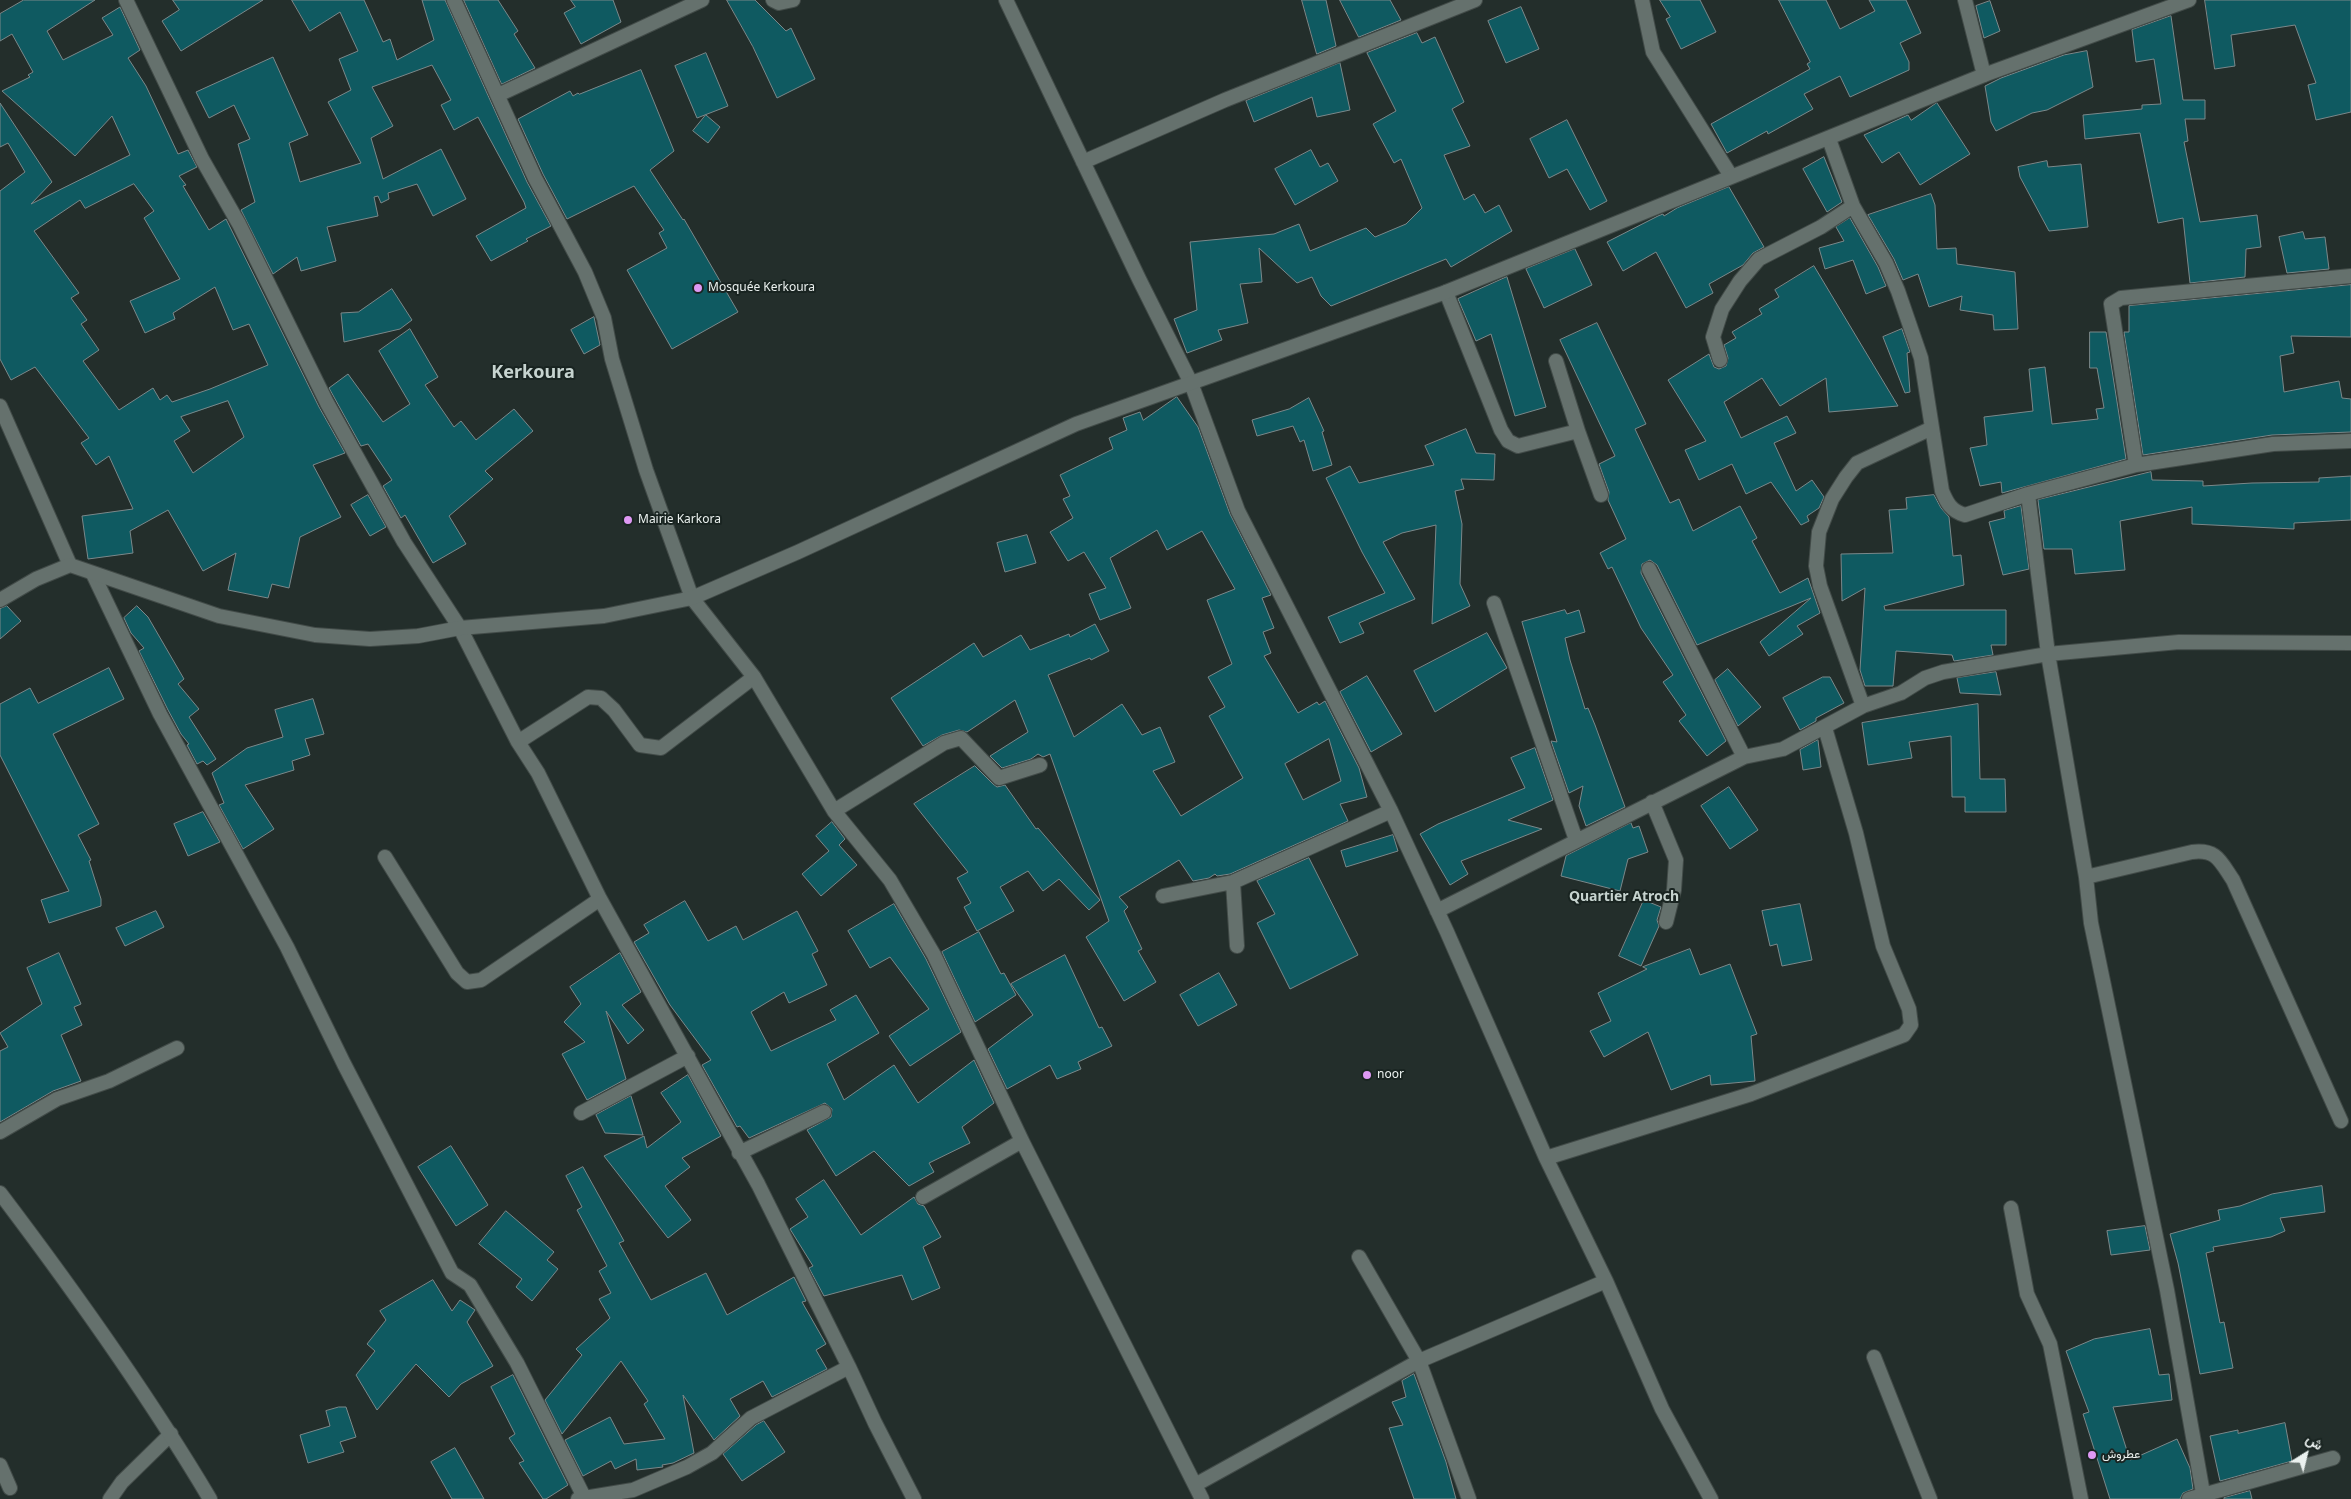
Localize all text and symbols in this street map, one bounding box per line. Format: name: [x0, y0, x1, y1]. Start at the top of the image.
place label: Mosquée Kerkoura: [708, 281, 815, 295]
marker: Mosquée Kerkoura: [692, 282, 704, 294]
district label: Kerkoura: [491, 362, 575, 384]
place label: Mairie Karkora: [638, 513, 721, 527]
marker: Mairie Karkora: [622, 514, 634, 526]
district label: Quartier Atroch: [1569, 889, 1679, 905]
place label: noor: [1377, 1068, 1404, 1082]
marker: noor: [1361, 1069, 1373, 1081]
north arrow: [2281, 1429, 2331, 1479]
text: ش: [2303, 1429, 2327, 1454]
place label: عطروش: [2102, 1448, 2140, 1462]
marker: عطروش: [2086, 1449, 2098, 1461]

